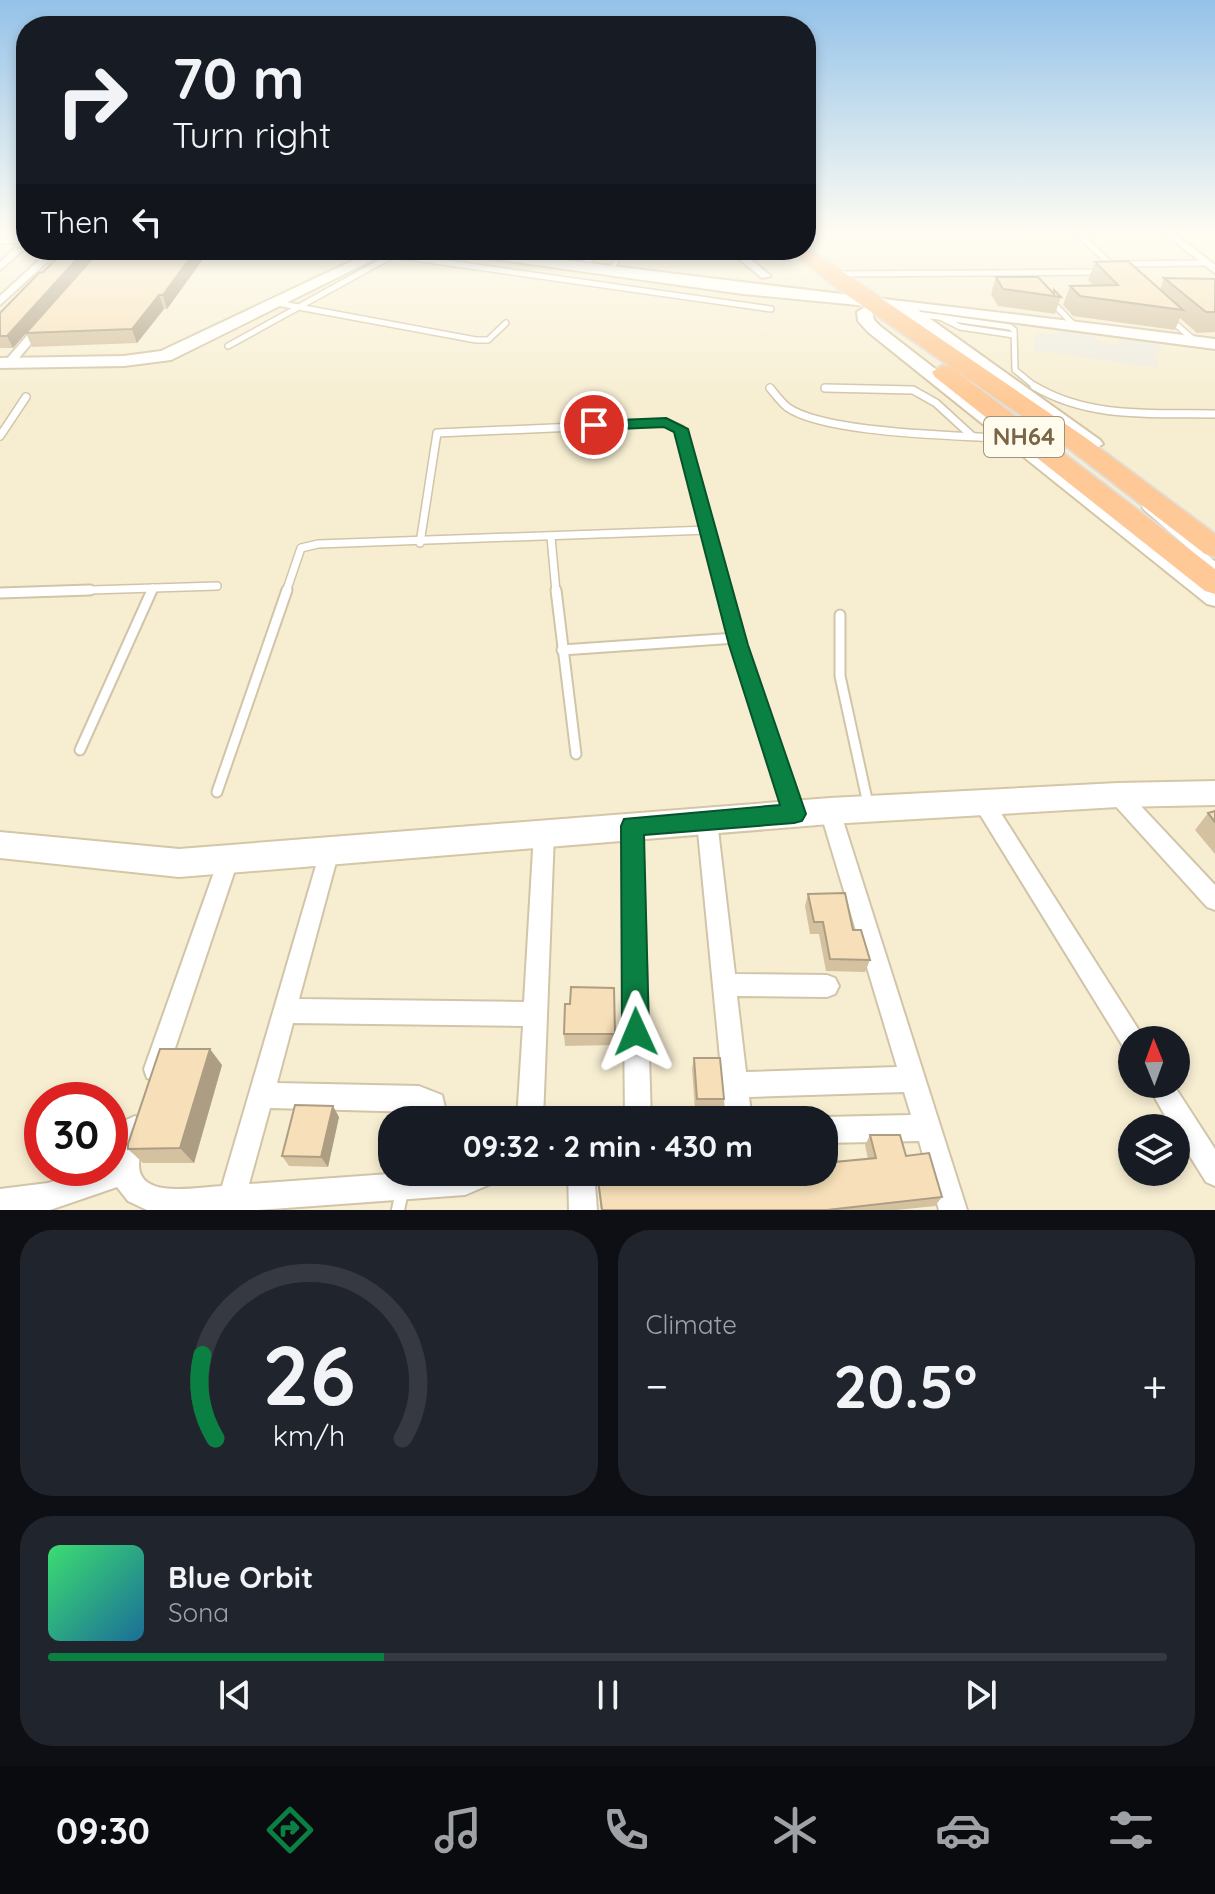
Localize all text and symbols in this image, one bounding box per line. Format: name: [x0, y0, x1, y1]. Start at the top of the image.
text: 70 m: [172, 43, 304, 113]
icon: right: [40, 48, 144, 152]
text: Turn right: [172, 112, 331, 157]
icon: left: [125, 200, 169, 244]
text: Then: [40, 203, 109, 241]
pin: [560, 391, 628, 459]
icon: arrive: [572, 403, 616, 447]
road number: NH64: [984, 417, 1064, 457]
position arrow: [594, 990, 678, 1074]
north arrow: [1118, 1026, 1190, 1098]
map controls: [1118, 1026, 1190, 1186]
speed limit sign: 30: [24, 1082, 128, 1186]
button: layers: [1118, 1114, 1190, 1186]
text: 09:32 · 2 min · 430 m: [463, 1127, 753, 1165]
text: Climate: [646, 1308, 737, 1341]
text: 26: [262, 1322, 355, 1426]
text: 20.5°: [833, 1348, 977, 1423]
text: −: [646, 1358, 668, 1413]
text: +: [1142, 1358, 1167, 1413]
text: km/h: [272, 1417, 345, 1453]
text: Blue Orbit: [168, 1558, 313, 1596]
text: Sona: [168, 1596, 229, 1629]
icon: previous: [213, 1673, 257, 1717]
icon: pause: [586, 1673, 630, 1717]
icon: next: [959, 1673, 1003, 1717]
icon: directions: [262, 1802, 318, 1858]
icon: music: [430, 1802, 486, 1858]
icon: phone: [598, 1802, 654, 1858]
icon: climate: [767, 1802, 823, 1858]
icon: car: [935, 1802, 991, 1858]
icon: filters: [1103, 1802, 1159, 1858]
text: 09:30: [56, 1808, 150, 1853]

